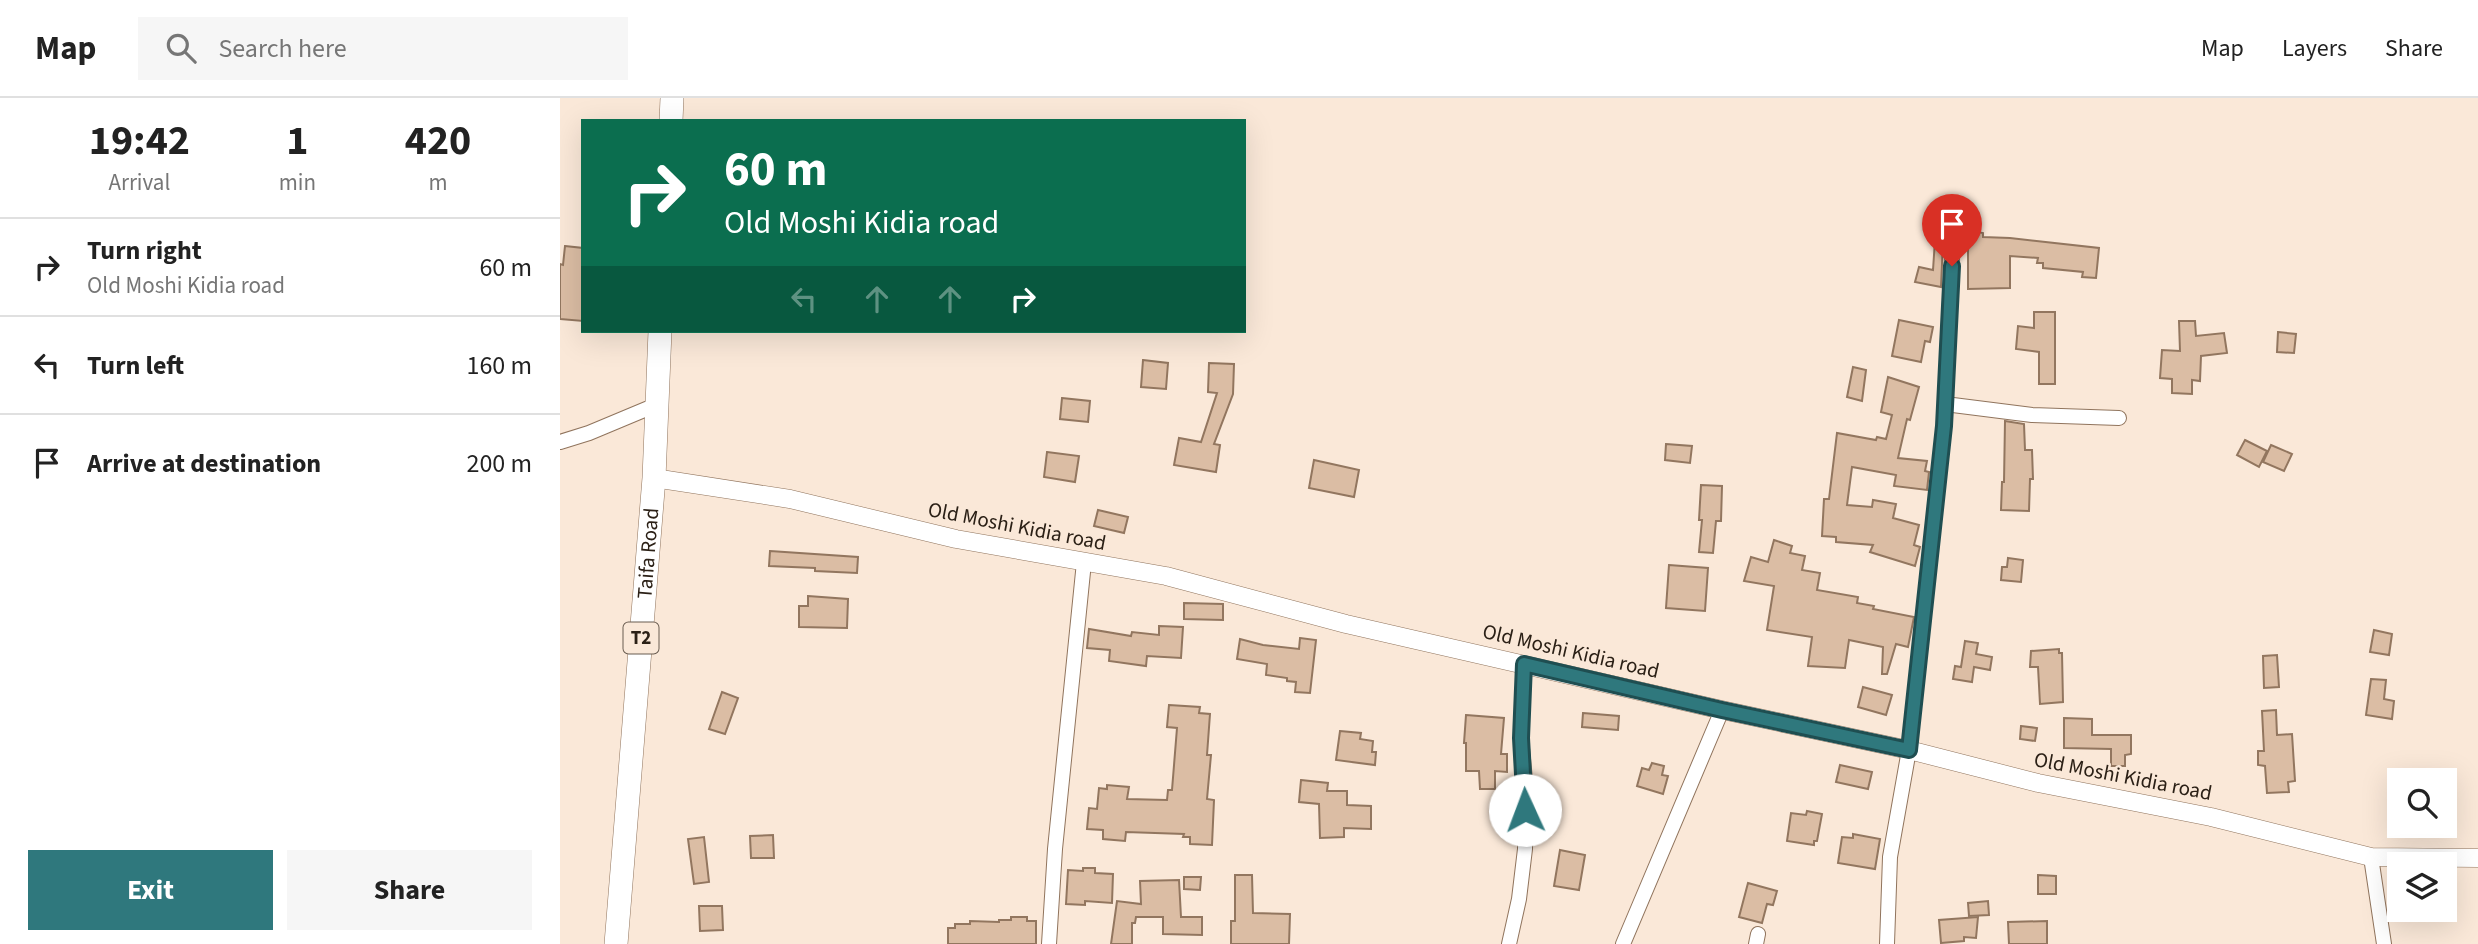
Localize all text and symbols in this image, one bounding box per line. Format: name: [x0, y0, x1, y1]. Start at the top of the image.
search box: [138, 17, 628, 80]
text: Map: [35, 25, 96, 72]
icon: search: [162, 29, 200, 67]
text: Search here: [218, 30, 347, 67]
text: Map: [2201, 31, 2244, 66]
text: Layers: [2282, 31, 2347, 66]
text: Share: [2385, 31, 2443, 66]
text: 19:42: [89, 111, 190, 171]
text: 1: [286, 111, 308, 171]
text: 420: [405, 111, 471, 171]
text: 60 m: [724, 135, 828, 205]
icon: right: [609, 147, 700, 238]
text: Arrival: [108, 166, 170, 199]
text: min: [279, 166, 316, 199]
text: m: [428, 166, 448, 199]
pin: [1922, 194, 1982, 266]
text: Old Moshi Kidia road: [724, 200, 999, 246]
icon: arrive: [1933, 205, 1971, 243]
text: Turn right: [87, 232, 202, 269]
icon: right: [28, 248, 66, 286]
text: 60 m: [479, 249, 532, 286]
text: Old Moshi Kidia road: [87, 269, 285, 302]
icon: left: [785, 280, 823, 318]
icon: ahead: [858, 280, 896, 318]
icon: ahead: [931, 280, 969, 318]
icon: right: [1004, 280, 1042, 318]
icon: left: [28, 346, 66, 384]
text: Turn left: [87, 347, 184, 384]
text: 160 m: [466, 347, 532, 384]
icon: arrive: [28, 444, 66, 482]
text: Arrive at destination: [87, 445, 321, 482]
text: 200 m: [466, 445, 532, 482]
street label: Old Moshi Kidia road: [925, 494, 1109, 558]
street label: Taifa Road: [629, 507, 667, 600]
street label: Old Moshi Kidia road: [1480, 616, 1662, 686]
road number: T2: [624, 622, 658, 653]
street label: Old Moshi Kidia road: [2031, 744, 2215, 808]
map controls: [2387, 768, 2457, 922]
button: search: [2387, 768, 2457, 838]
position arrow: [1488, 773, 1562, 847]
button: Exit: [28, 850, 273, 930]
button: Share: [287, 850, 532, 930]
button: layers: [2387, 852, 2457, 922]

